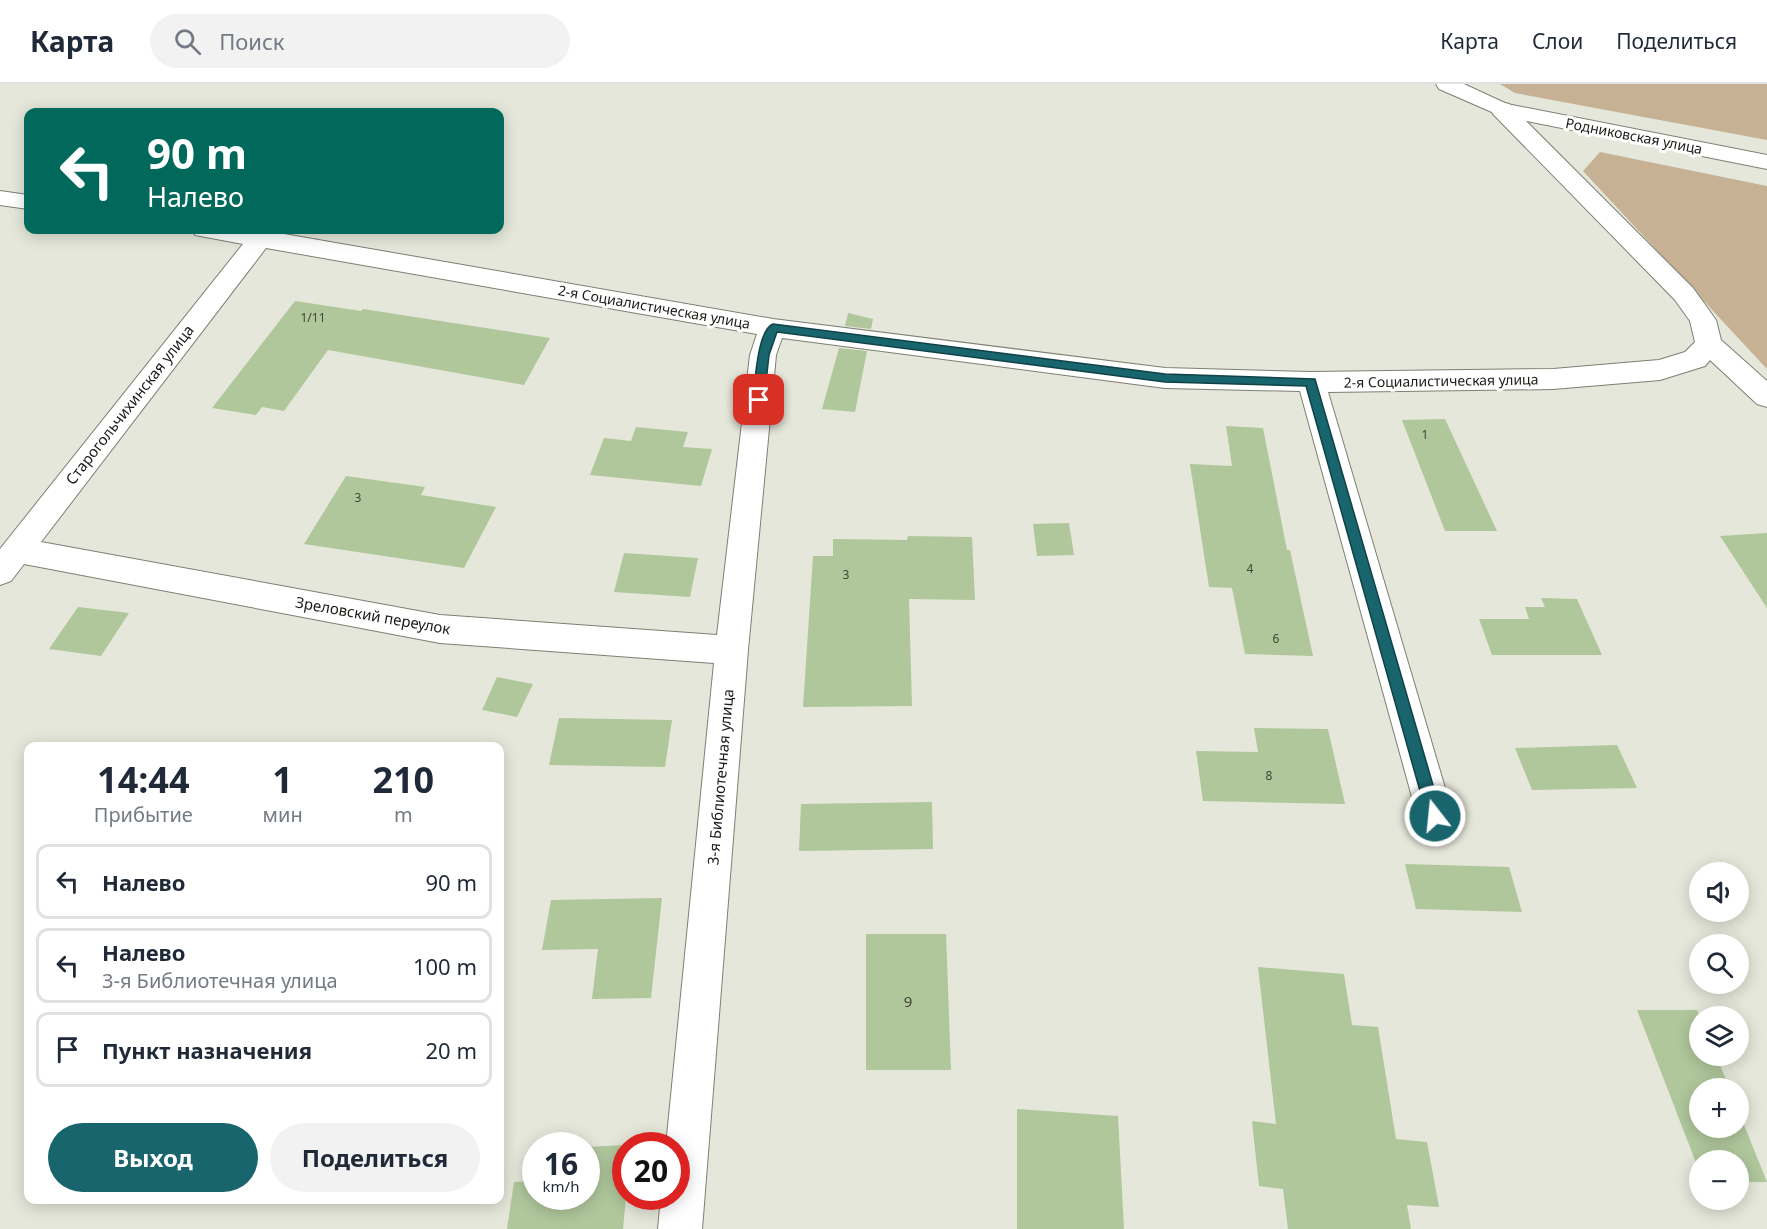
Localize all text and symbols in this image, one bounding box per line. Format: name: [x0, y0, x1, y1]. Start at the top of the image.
search box: [150, 14, 570, 68]
text: Карта: [30, 22, 114, 60]
icon: search: [171, 25, 204, 58]
text: Поиск: [219, 26, 285, 56]
text: Карта: [1440, 27, 1499, 55]
text: Слои: [1532, 27, 1583, 55]
text: Поделиться: [1616, 27, 1737, 55]
street label: Родниковская улица: [1564, 113, 1704, 158]
text: 90 m: [147, 124, 247, 181]
icon: left: [48, 132, 126, 210]
text: Налево: [147, 178, 244, 215]
street label: 2-я Социалистическая улица: [557, 280, 752, 333]
house number: 1/11: [300, 309, 326, 326]
street label: Старогольчихинская улица: [61, 320, 198, 488]
street label: 2-я Социалистическая улица: [1343, 369, 1539, 392]
pin: [733, 374, 784, 425]
icon: arrive: [742, 383, 775, 416]
house number: 1: [1422, 426, 1428, 443]
house number: 3: [355, 489, 362, 506]
house number: 4: [1247, 560, 1254, 577]
house number: 3: [843, 566, 850, 583]
street label: Зреловский переулок: [294, 592, 452, 638]
house number: 6: [1273, 630, 1280, 647]
street label: 3-я Библиотечная улица: [702, 688, 738, 866]
text: 14:44: [97, 755, 190, 804]
text: 1: [272, 755, 293, 804]
text: 210: [372, 755, 434, 804]
house number: 8: [1266, 767, 1273, 784]
position arrow: [1403, 784, 1467, 848]
text: Прибытие: [94, 801, 193, 828]
text: мин: [263, 801, 303, 828]
text: m: [394, 801, 413, 828]
map controls: [1689, 862, 1749, 1210]
button: sound: [1689, 862, 1749, 922]
icon: left: [51, 865, 84, 898]
text: Налево: [102, 867, 185, 897]
text: 90 m: [426, 867, 477, 897]
button: search: [1689, 934, 1749, 994]
text: Налево: [102, 937, 185, 967]
icon: left: [51, 949, 84, 982]
text: 100 m: [413, 951, 477, 981]
text: 3-я Библиотечная улица: [102, 967, 338, 994]
house number: 9: [904, 991, 912, 1011]
button: layers: [1689, 1006, 1749, 1066]
icon: arrive: [51, 1033, 84, 1066]
text: Пункт назначения: [102, 1035, 312, 1065]
text: 20 m: [426, 1035, 477, 1065]
button: +: [1689, 1078, 1749, 1138]
button: Выход: [48, 1123, 258, 1192]
button: Поделиться: [270, 1123, 480, 1192]
speed limit sign: 20: [612, 1132, 690, 1210]
text: 16: [544, 1143, 578, 1184]
button: −: [1689, 1150, 1749, 1210]
text: km/h: [543, 1176, 579, 1196]

